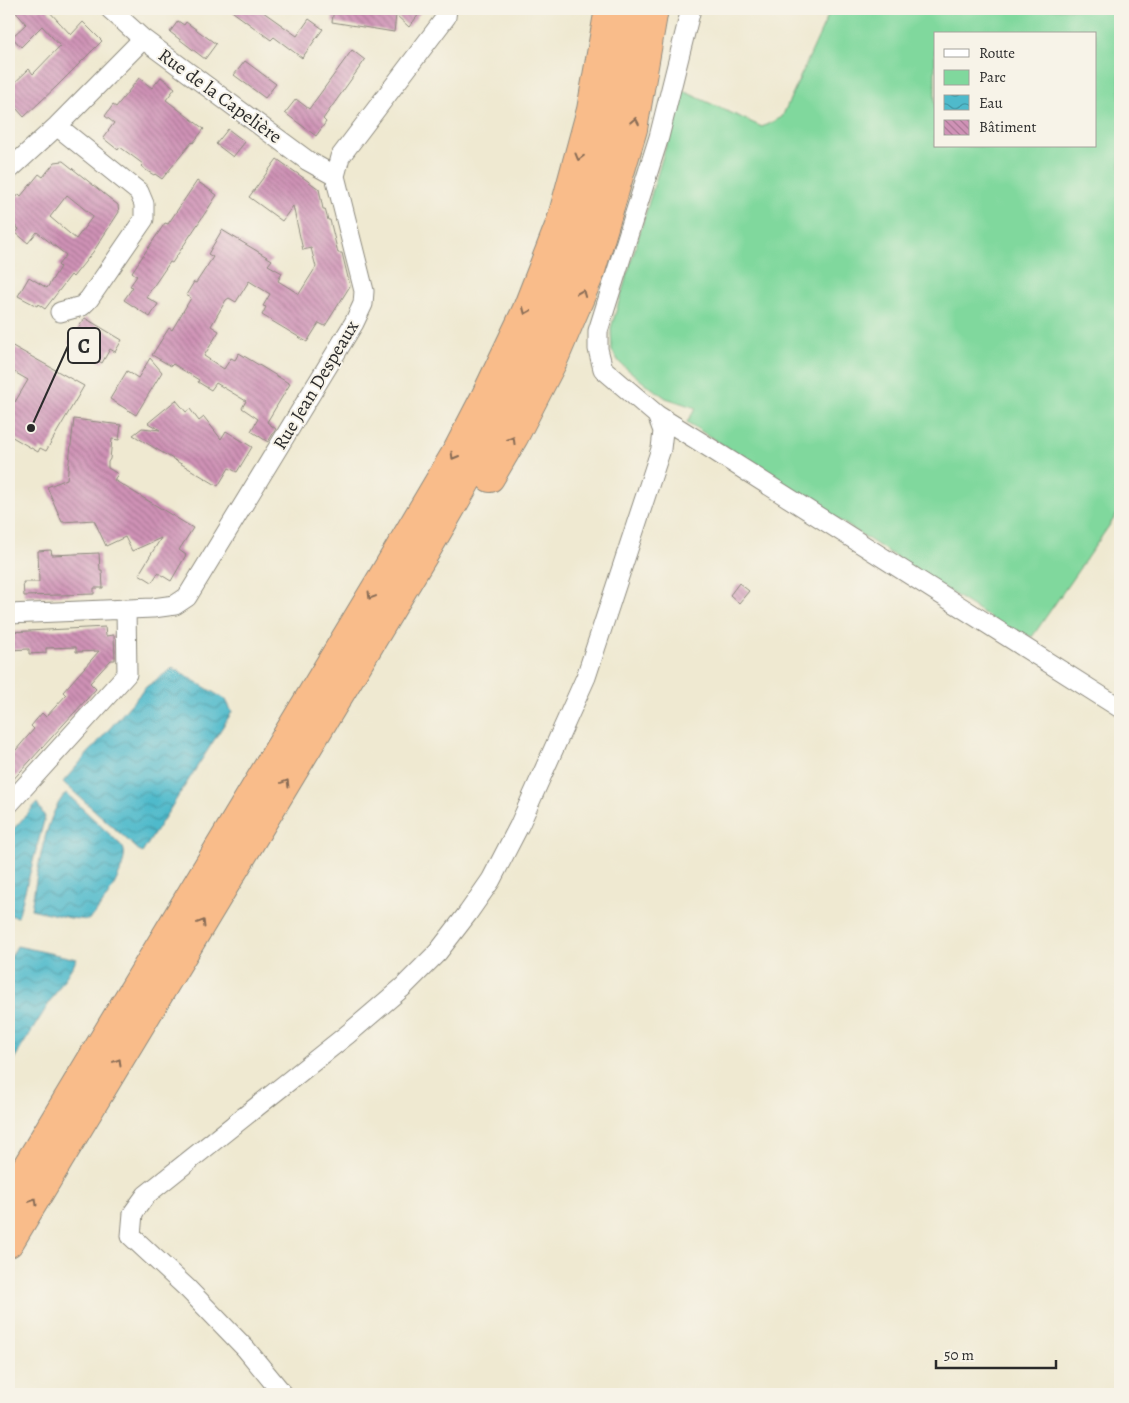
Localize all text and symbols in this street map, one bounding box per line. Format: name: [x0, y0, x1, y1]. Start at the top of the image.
legend: [934, 32, 1096, 148]
street label: Rue de la Capelière: [153, 42, 287, 150]
text: Route: [979, 43, 1015, 63]
text: Parc: [979, 67, 1006, 87]
text: Eau: [979, 93, 1004, 113]
one-way arrow: [629, 117, 639, 125]
text: Bâtiment: [979, 117, 1037, 137]
one-way arrow: [574, 153, 585, 162]
one-way arrow: [576, 289, 586, 298]
one-way arrow: [522, 306, 533, 315]
street label: Rue Jean Despeaux: [267, 315, 365, 455]
callout: C: [68, 328, 100, 363]
text: C: [78, 333, 90, 360]
one-way arrow: [506, 436, 516, 445]
one-way arrow: [450, 451, 460, 460]
one-way arrow: [367, 590, 377, 599]
one-way arrow: [279, 780, 289, 789]
one-way arrow: [196, 919, 205, 928]
one-way arrow: [112, 1058, 122, 1067]
one-way arrow: [28, 1197, 37, 1206]
scale bar: [936, 1338, 1056, 1370]
text: 50 m: [944, 1345, 974, 1365]

